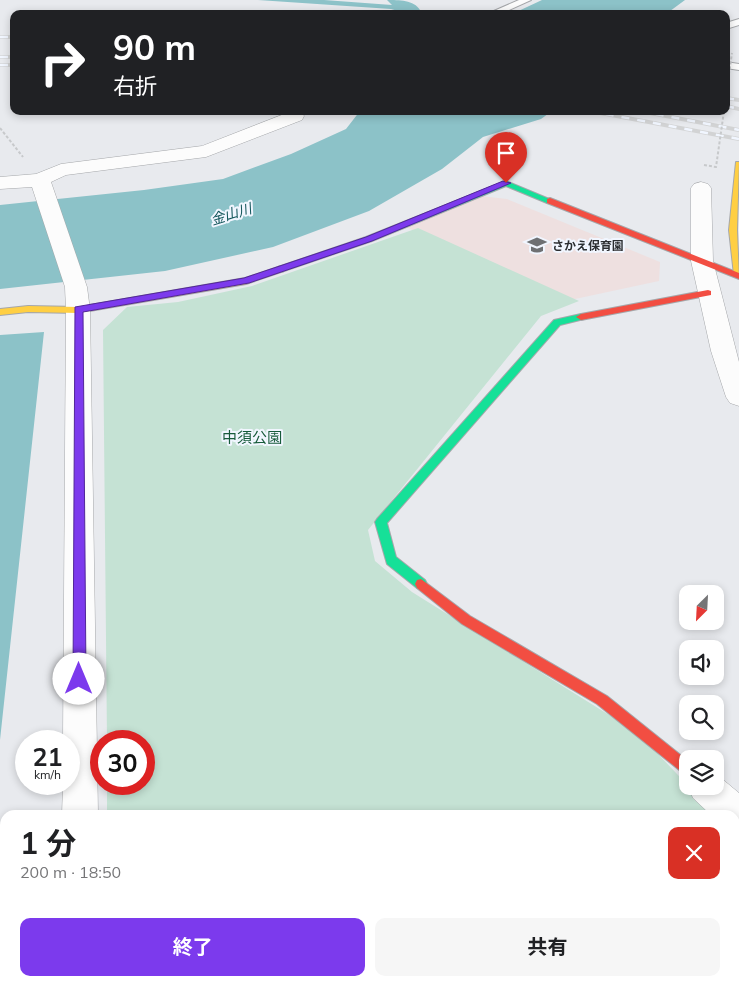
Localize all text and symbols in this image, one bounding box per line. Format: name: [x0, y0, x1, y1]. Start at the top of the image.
text: 90 m: [113, 25, 196, 69]
icon: right: [30, 30, 95, 95]
text: 右折: [113, 72, 157, 100]
pin: [485, 132, 527, 183]
icon: arrive: [492, 139, 520, 167]
water label: 金山川: [208, 199, 256, 229]
school or university icon: さかえ保育園: [526, 234, 548, 256]
place label: さかえ保育園: [552, 238, 624, 253]
park label: 中須公園: [222, 428, 282, 447]
north arrow: [679, 585, 724, 630]
map controls: [679, 585, 724, 795]
button: sound: [679, 640, 724, 685]
position arrow: [52, 652, 104, 704]
button: search: [679, 695, 724, 740]
speed limit sign: 30: [90, 730, 155, 795]
text: 21: [32, 741, 63, 772]
button: layers: [679, 750, 724, 795]
text: km/h: [34, 767, 61, 782]
text: 1 分: [20, 824, 76, 862]
button: close: [668, 827, 720, 879]
text: 200 m · 18:50: [20, 862, 121, 882]
button: 終了: [20, 918, 365, 976]
button: 共有: [375, 918, 720, 976]

